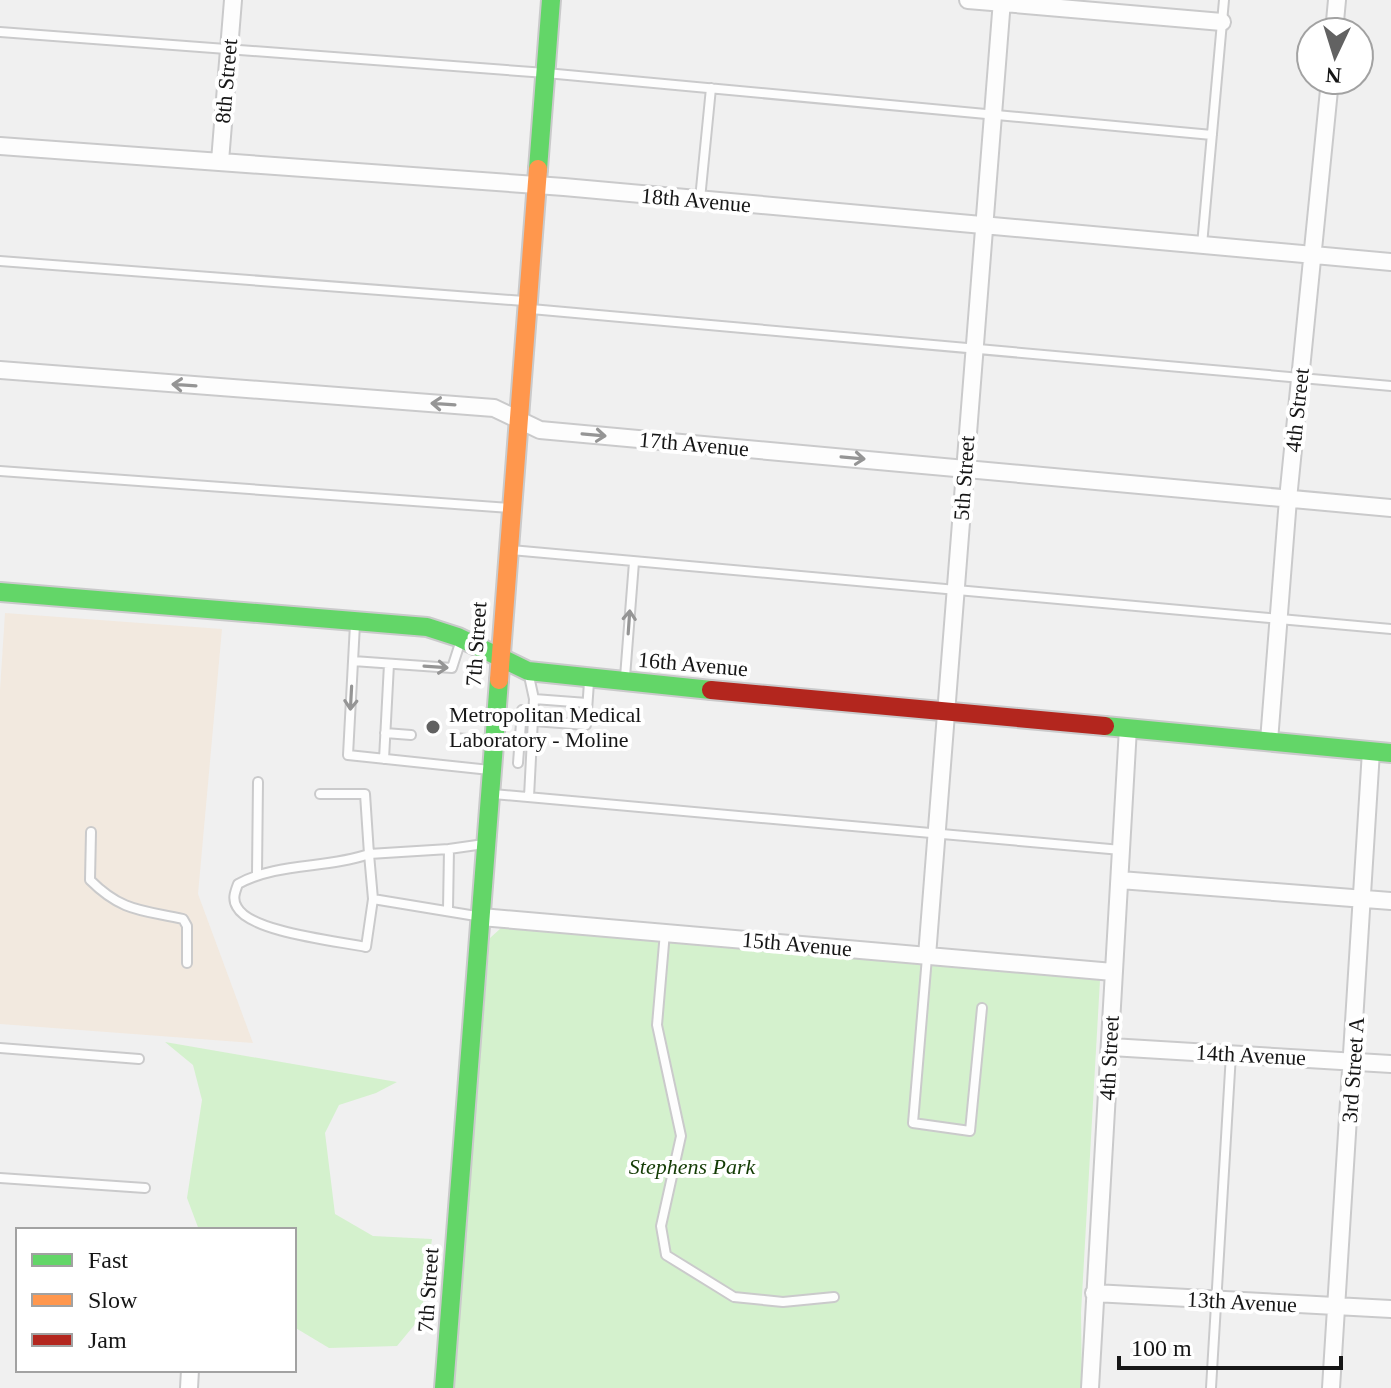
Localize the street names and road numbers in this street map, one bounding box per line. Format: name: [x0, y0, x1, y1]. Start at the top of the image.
street label: 8th Street: [210, 38, 242, 124]
street label: 18th Avenue: [640, 183, 752, 217]
street label: 4th Street: [1280, 366, 1314, 454]
street label: 17th Avenue: [638, 427, 750, 461]
street label: 5th Street: [949, 435, 979, 521]
street label: 7th Street: [461, 601, 491, 687]
street label: 16th Avenue: [637, 647, 749, 681]
street label: 15th Avenue: [741, 927, 853, 961]
street label: 4th Street: [1094, 1015, 1124, 1101]
street label: 3rd Street A: [1337, 1016, 1369, 1124]
street label: 14th Avenue: [1195, 1040, 1307, 1070]
street label: 7th Street: [413, 1247, 443, 1333]
street label: 13th Avenue: [1186, 1287, 1298, 1317]

